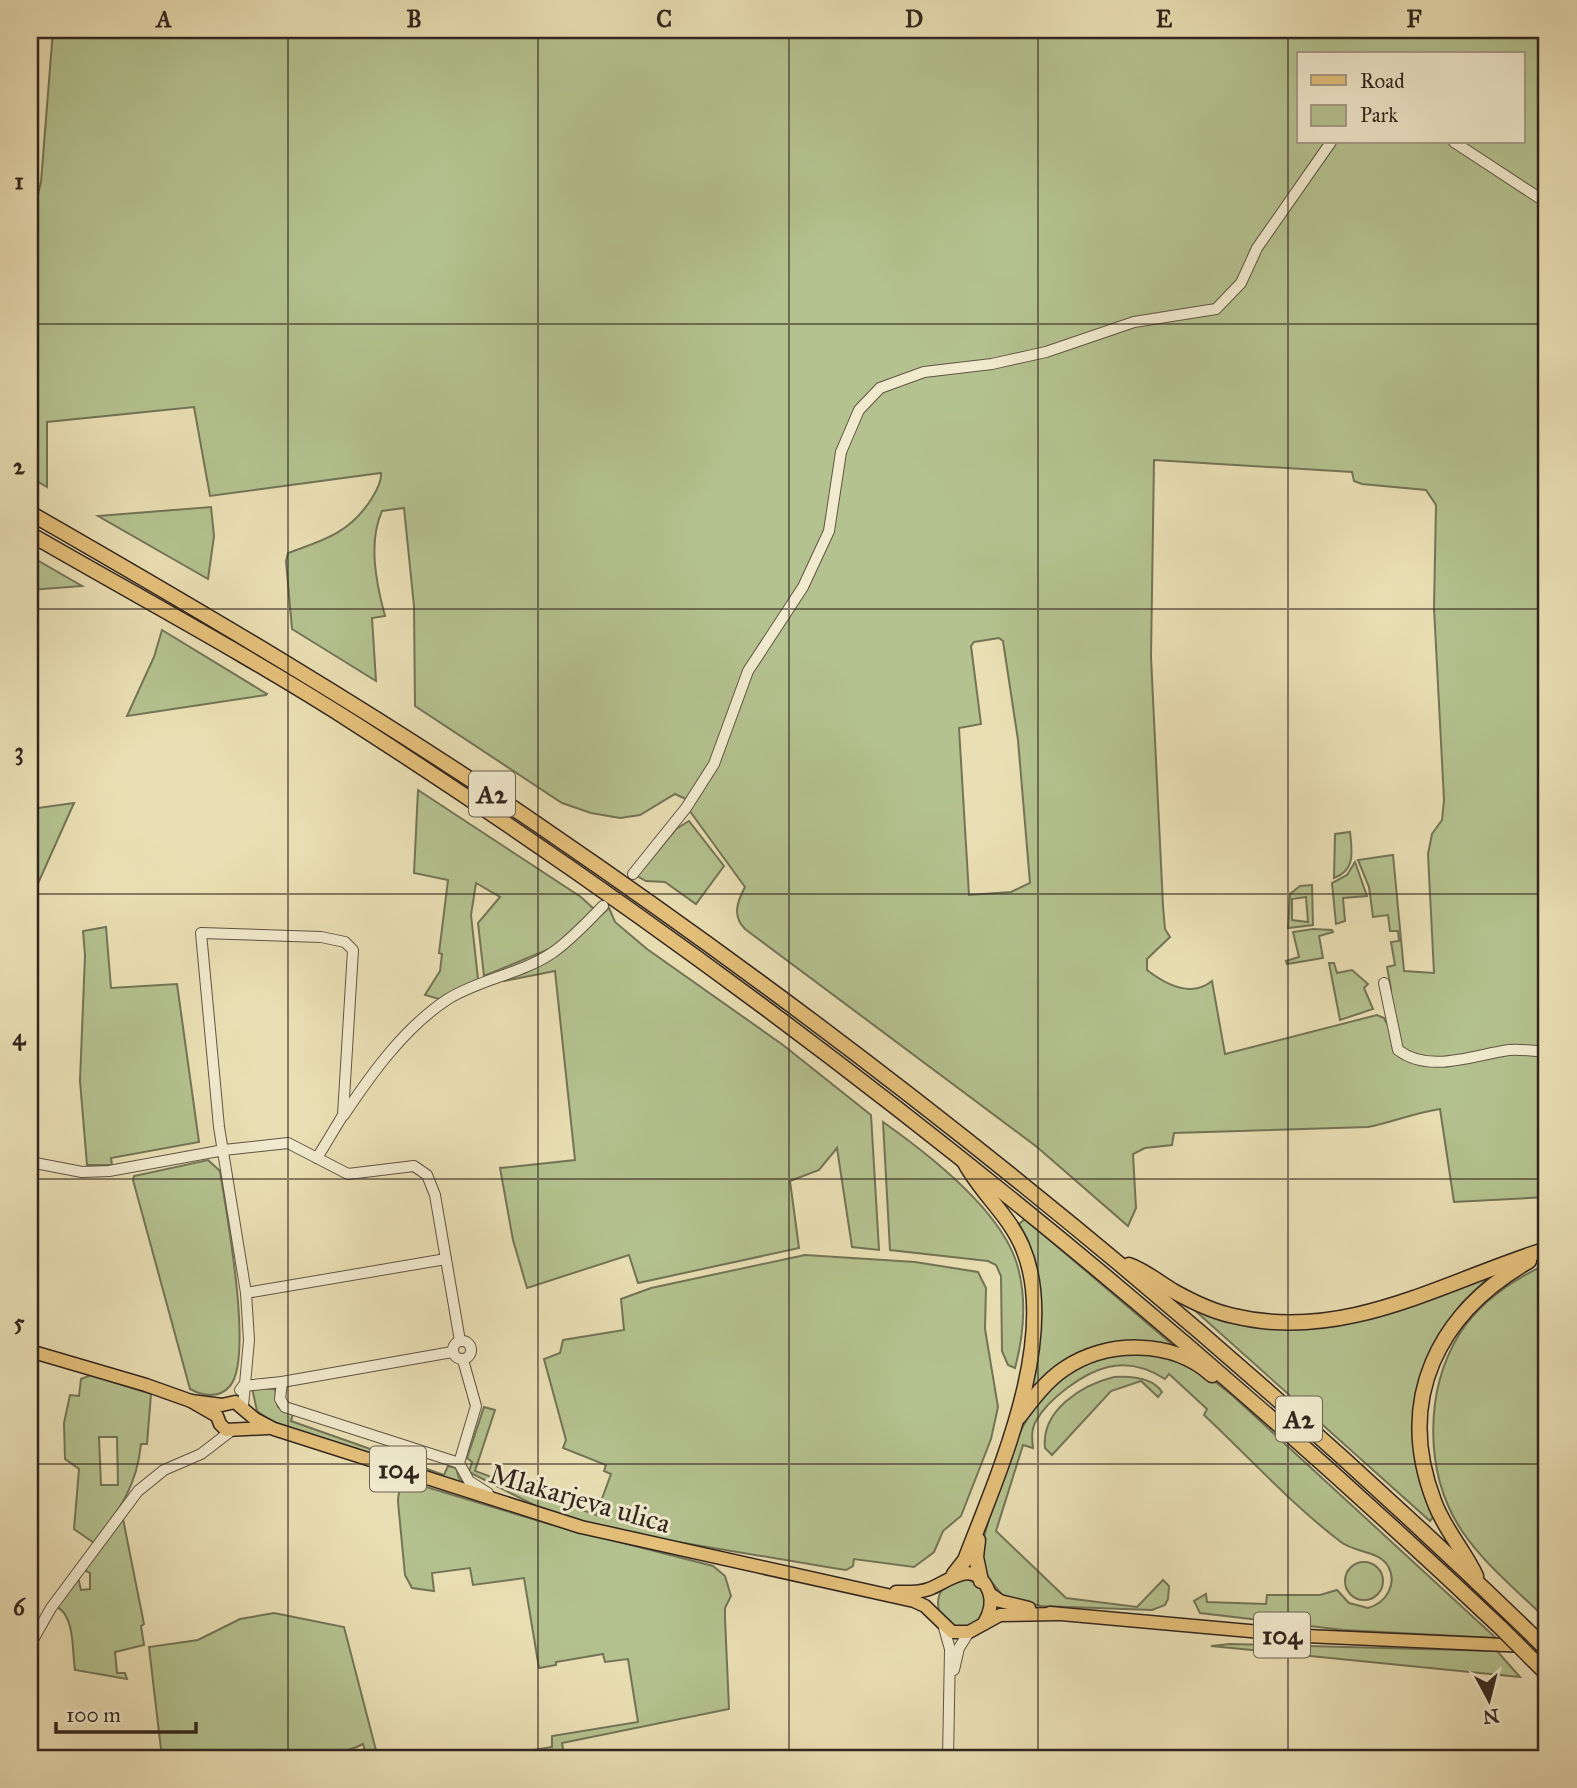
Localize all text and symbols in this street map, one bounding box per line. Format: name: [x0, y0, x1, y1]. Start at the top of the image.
text: A: [154, 5, 172, 33]
text: B: [406, 5, 422, 33]
text: C: [656, 5, 672, 33]
text: D: [905, 5, 923, 33]
text: E: [1156, 5, 1173, 33]
text: F: [1406, 5, 1422, 33]
legend: [1297, 52, 1524, 144]
text: Road: [1360, 68, 1405, 94]
text: Park: [1360, 102, 1398, 128]
text: 1: [14, 167, 24, 195]
text: 2: [13, 452, 25, 480]
text: 3: [14, 737, 24, 766]
road number: A2: [469, 772, 515, 816]
text: 4: [13, 1023, 27, 1051]
text: 5: [14, 1308, 25, 1336]
road number: A2: [1276, 1396, 1322, 1442]
road number: 104: [370, 1446, 426, 1492]
street label: Mlakarjeva ulica: [485, 1456, 675, 1541]
text: 6: [13, 1593, 26, 1621]
road number: 104: [1254, 1612, 1310, 1658]
north arrow: [1454, 1666, 1524, 1736]
scale bar: [56, 1690, 196, 1734]
text: 100 m: [66, 1702, 121, 1728]
text: N: [1482, 1704, 1500, 1729]

